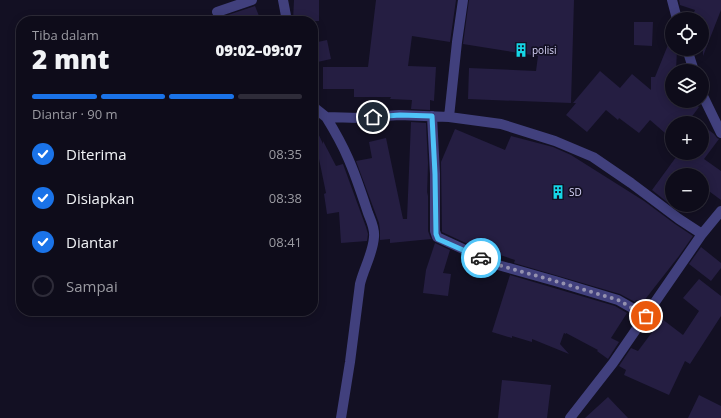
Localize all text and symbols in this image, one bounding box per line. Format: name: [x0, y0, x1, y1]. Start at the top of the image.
map controls: [665, 12, 709, 212]
button: locate: [665, 12, 709, 56]
text: Tiba dalam: [32, 26, 99, 44]
text: 09:02–09:07: [216, 40, 302, 60]
text: 2 mnt: [32, 41, 109, 77]
building icon: polisi: [513, 42, 529, 58]
place label: polisi: [532, 43, 556, 57]
button: layers: [665, 64, 709, 108]
pin: [356, 100, 390, 134]
text: Diantar · 90 m: [32, 105, 118, 123]
icon: home: [362, 106, 384, 128]
button: +: [665, 116, 709, 160]
icon: check: [32, 143, 54, 165]
text: Diterima: [66, 144, 127, 164]
text: 08:35: [269, 145, 302, 163]
button: −: [665, 168, 709, 212]
building icon: SD: [550, 184, 566, 200]
place label: SD: [569, 185, 582, 199]
icon: check: [32, 187, 54, 209]
text: Disiapkan: [66, 188, 135, 208]
text: 08:38: [269, 189, 302, 207]
icon: check: [32, 231, 54, 253]
text: Diantar: [66, 232, 118, 252]
text: 08:41: [269, 233, 302, 251]
courier: [461, 238, 501, 278]
icon: car: [470, 247, 492, 269]
text: Sampai: [66, 276, 118, 296]
pin: [629, 299, 663, 333]
icon: bag: [635, 305, 657, 327]

